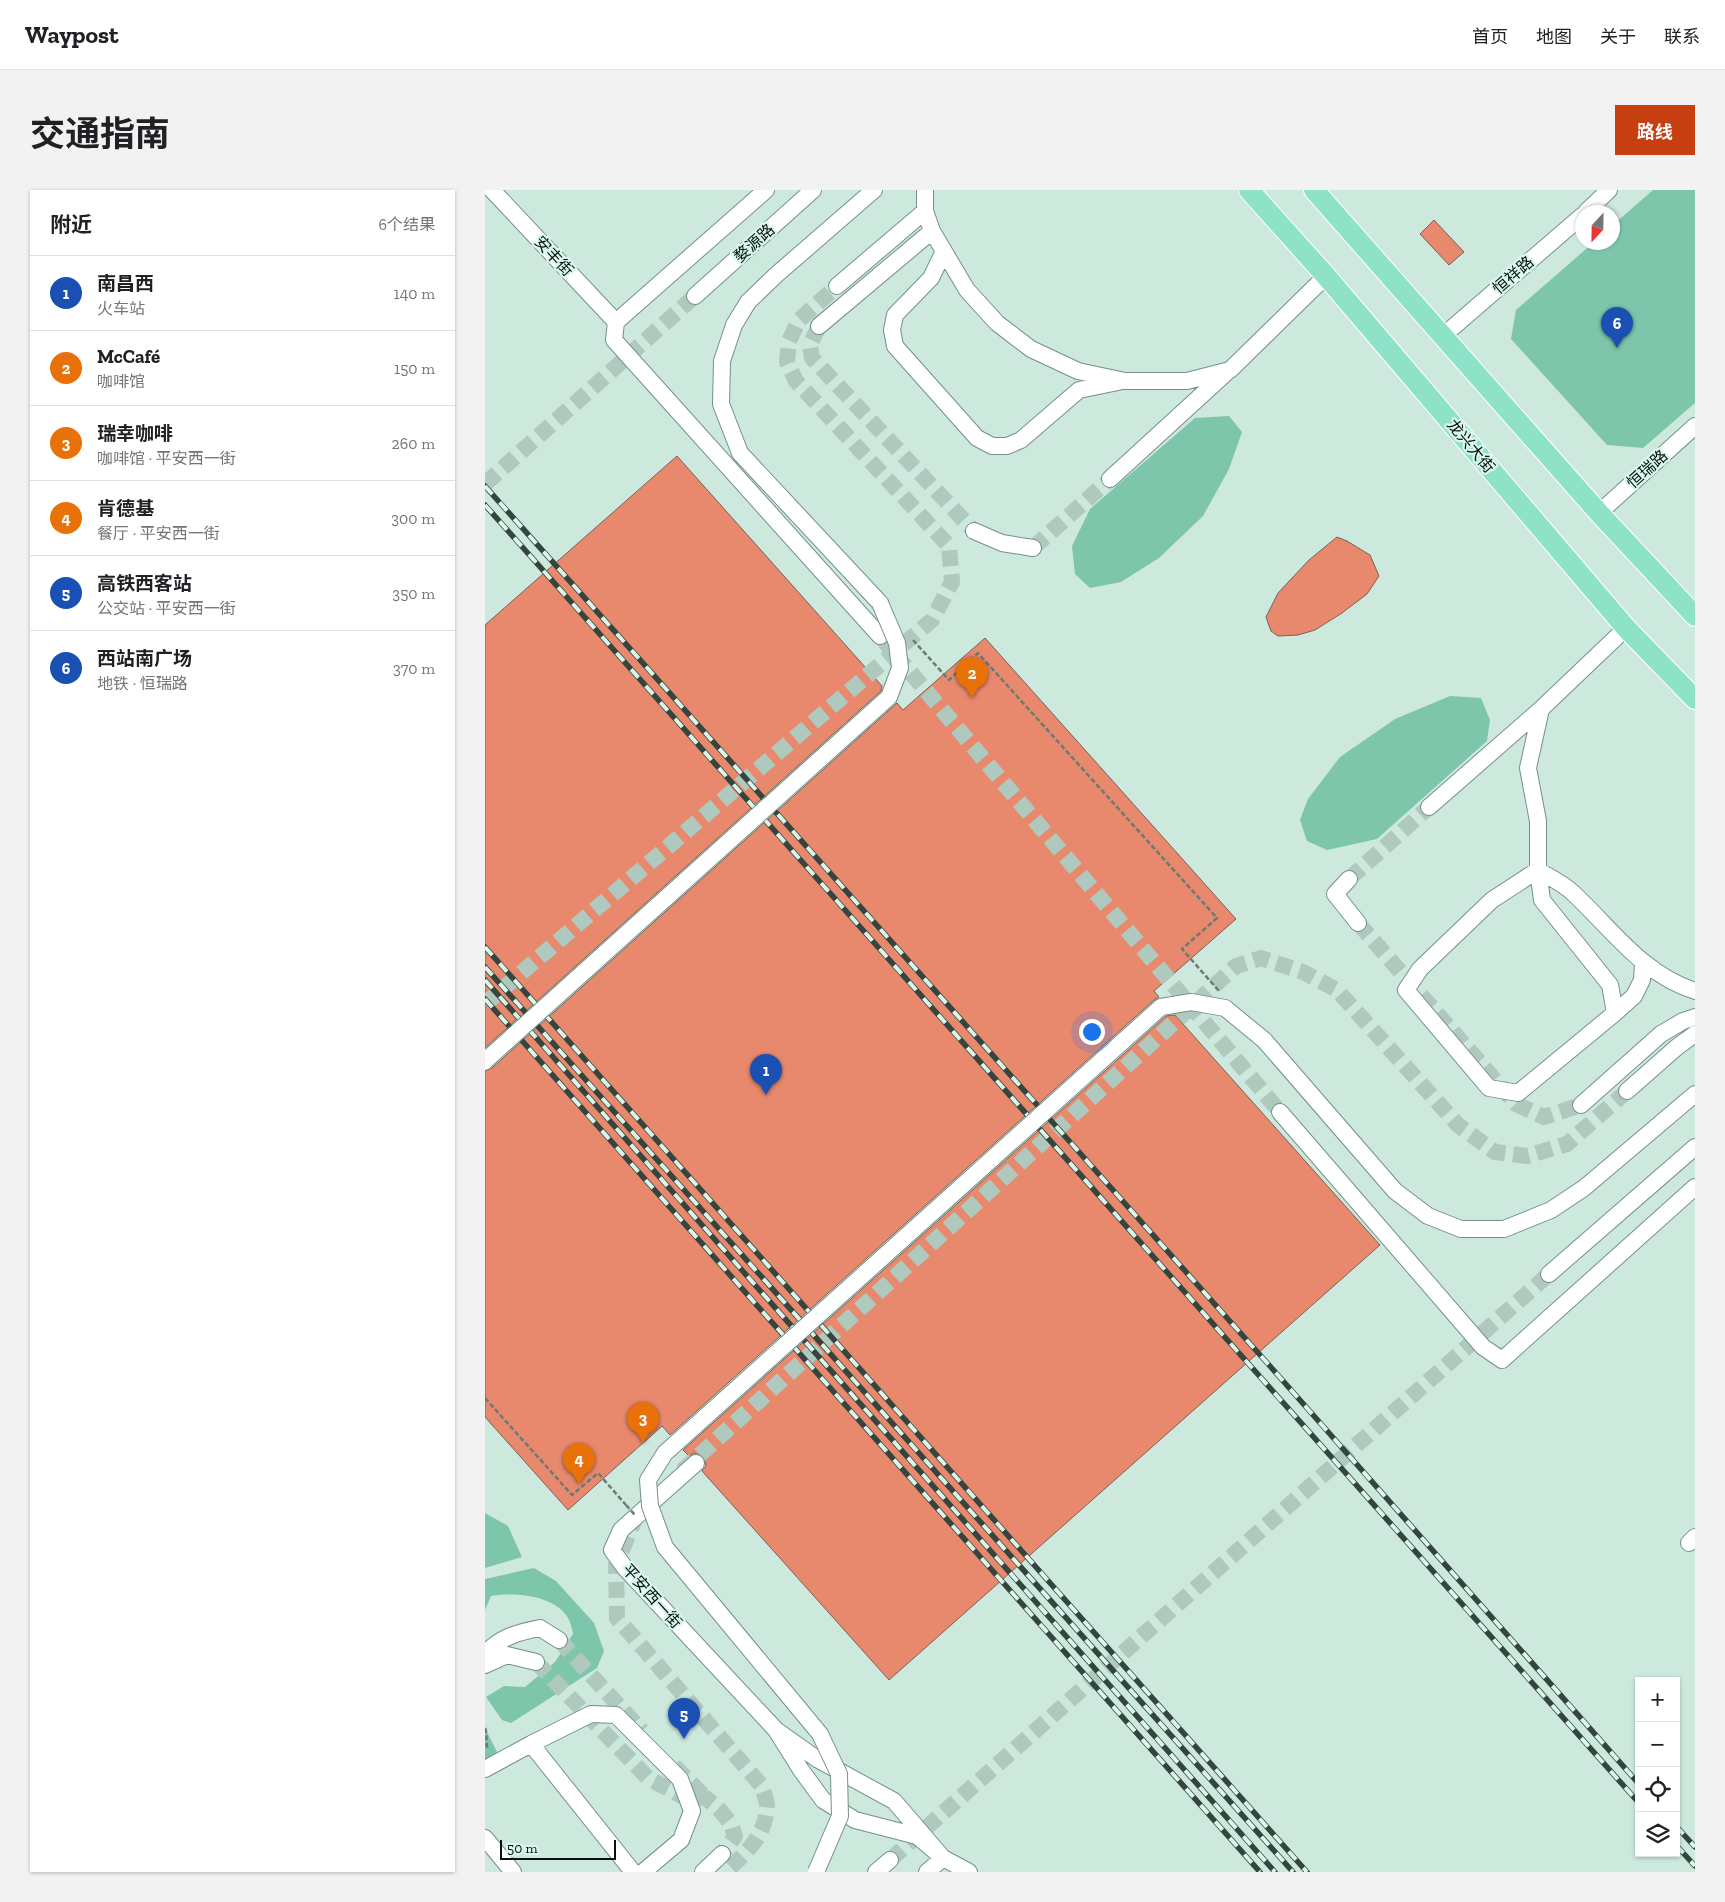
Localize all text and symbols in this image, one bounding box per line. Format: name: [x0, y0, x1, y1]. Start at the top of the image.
text: Waypost: [25, 20, 119, 49]
text: 首页: [1472, 26, 1508, 48]
text: 地图: [1536, 26, 1572, 48]
text: 关于: [1600, 26, 1636, 48]
text: 联系: [1664, 26, 1700, 48]
button: 路线: [1615, 105, 1695, 155]
text: 交通指南: [30, 113, 170, 155]
north arrow: [1575, 205, 1620, 250]
text: 附近: [50, 212, 92, 237]
text: 6个结果: [379, 215, 435, 234]
street label: 婺源路: [730, 220, 778, 266]
street label: 安丰街: [531, 232, 577, 280]
street label: 恒祥路: [1489, 252, 1537, 298]
text: 南昌西: [97, 272, 154, 295]
text: 1: [63, 284, 69, 303]
text: 140 m: [394, 284, 435, 303]
text: 火车站: [97, 299, 145, 318]
pin: 6: [1601, 307, 1633, 348]
text: McCafé: [97, 345, 160, 368]
text: 2: [62, 359, 70, 378]
text: 150 m: [394, 359, 435, 378]
text: 咖啡馆: [97, 372, 145, 391]
street label: 龙兴大街: [1443, 415, 1499, 477]
text: 瑞幸咖啡: [97, 422, 173, 445]
text: 3: [62, 434, 70, 453]
text: 260 m: [392, 434, 435, 453]
street label: 恒瑞路: [1623, 446, 1671, 492]
text: 咖啡馆 · 平安西一街: [97, 449, 236, 468]
text: 肯德基: [97, 497, 154, 520]
text: 4: [61, 509, 71, 528]
text: 300 m: [391, 509, 435, 528]
text: 餐厅 · 平安西一街: [97, 524, 220, 543]
text: 高铁西客站: [97, 572, 192, 595]
text: 5: [62, 584, 70, 603]
text: 350 m: [392, 584, 435, 603]
text: 公交站 · 平安西一街: [97, 599, 236, 618]
text: 西站南广场: [97, 647, 192, 670]
pin: 2: [956, 657, 988, 698]
text: 6: [62, 659, 70, 678]
text: 370 m: [393, 659, 435, 678]
text: 地铁 · 恒瑞路: [97, 674, 188, 693]
your location: [1079, 1019, 1105, 1045]
pin: 1: [750, 1054, 782, 1095]
pin: 3: [627, 1402, 659, 1443]
pin: 4: [563, 1443, 595, 1484]
street label: 平安西一街: [618, 1560, 686, 1632]
map controls: [1635, 1677, 1680, 1857]
button: +: [1635, 1677, 1680, 1722]
pin: 5: [668, 1698, 700, 1739]
button: −: [1635, 1722, 1680, 1767]
button: locate: [1635, 1767, 1680, 1812]
button: layers: [1635, 1812, 1680, 1857]
scale bar: [500, 1837, 616, 1860]
text: 50 m: [507, 1840, 538, 1857]

